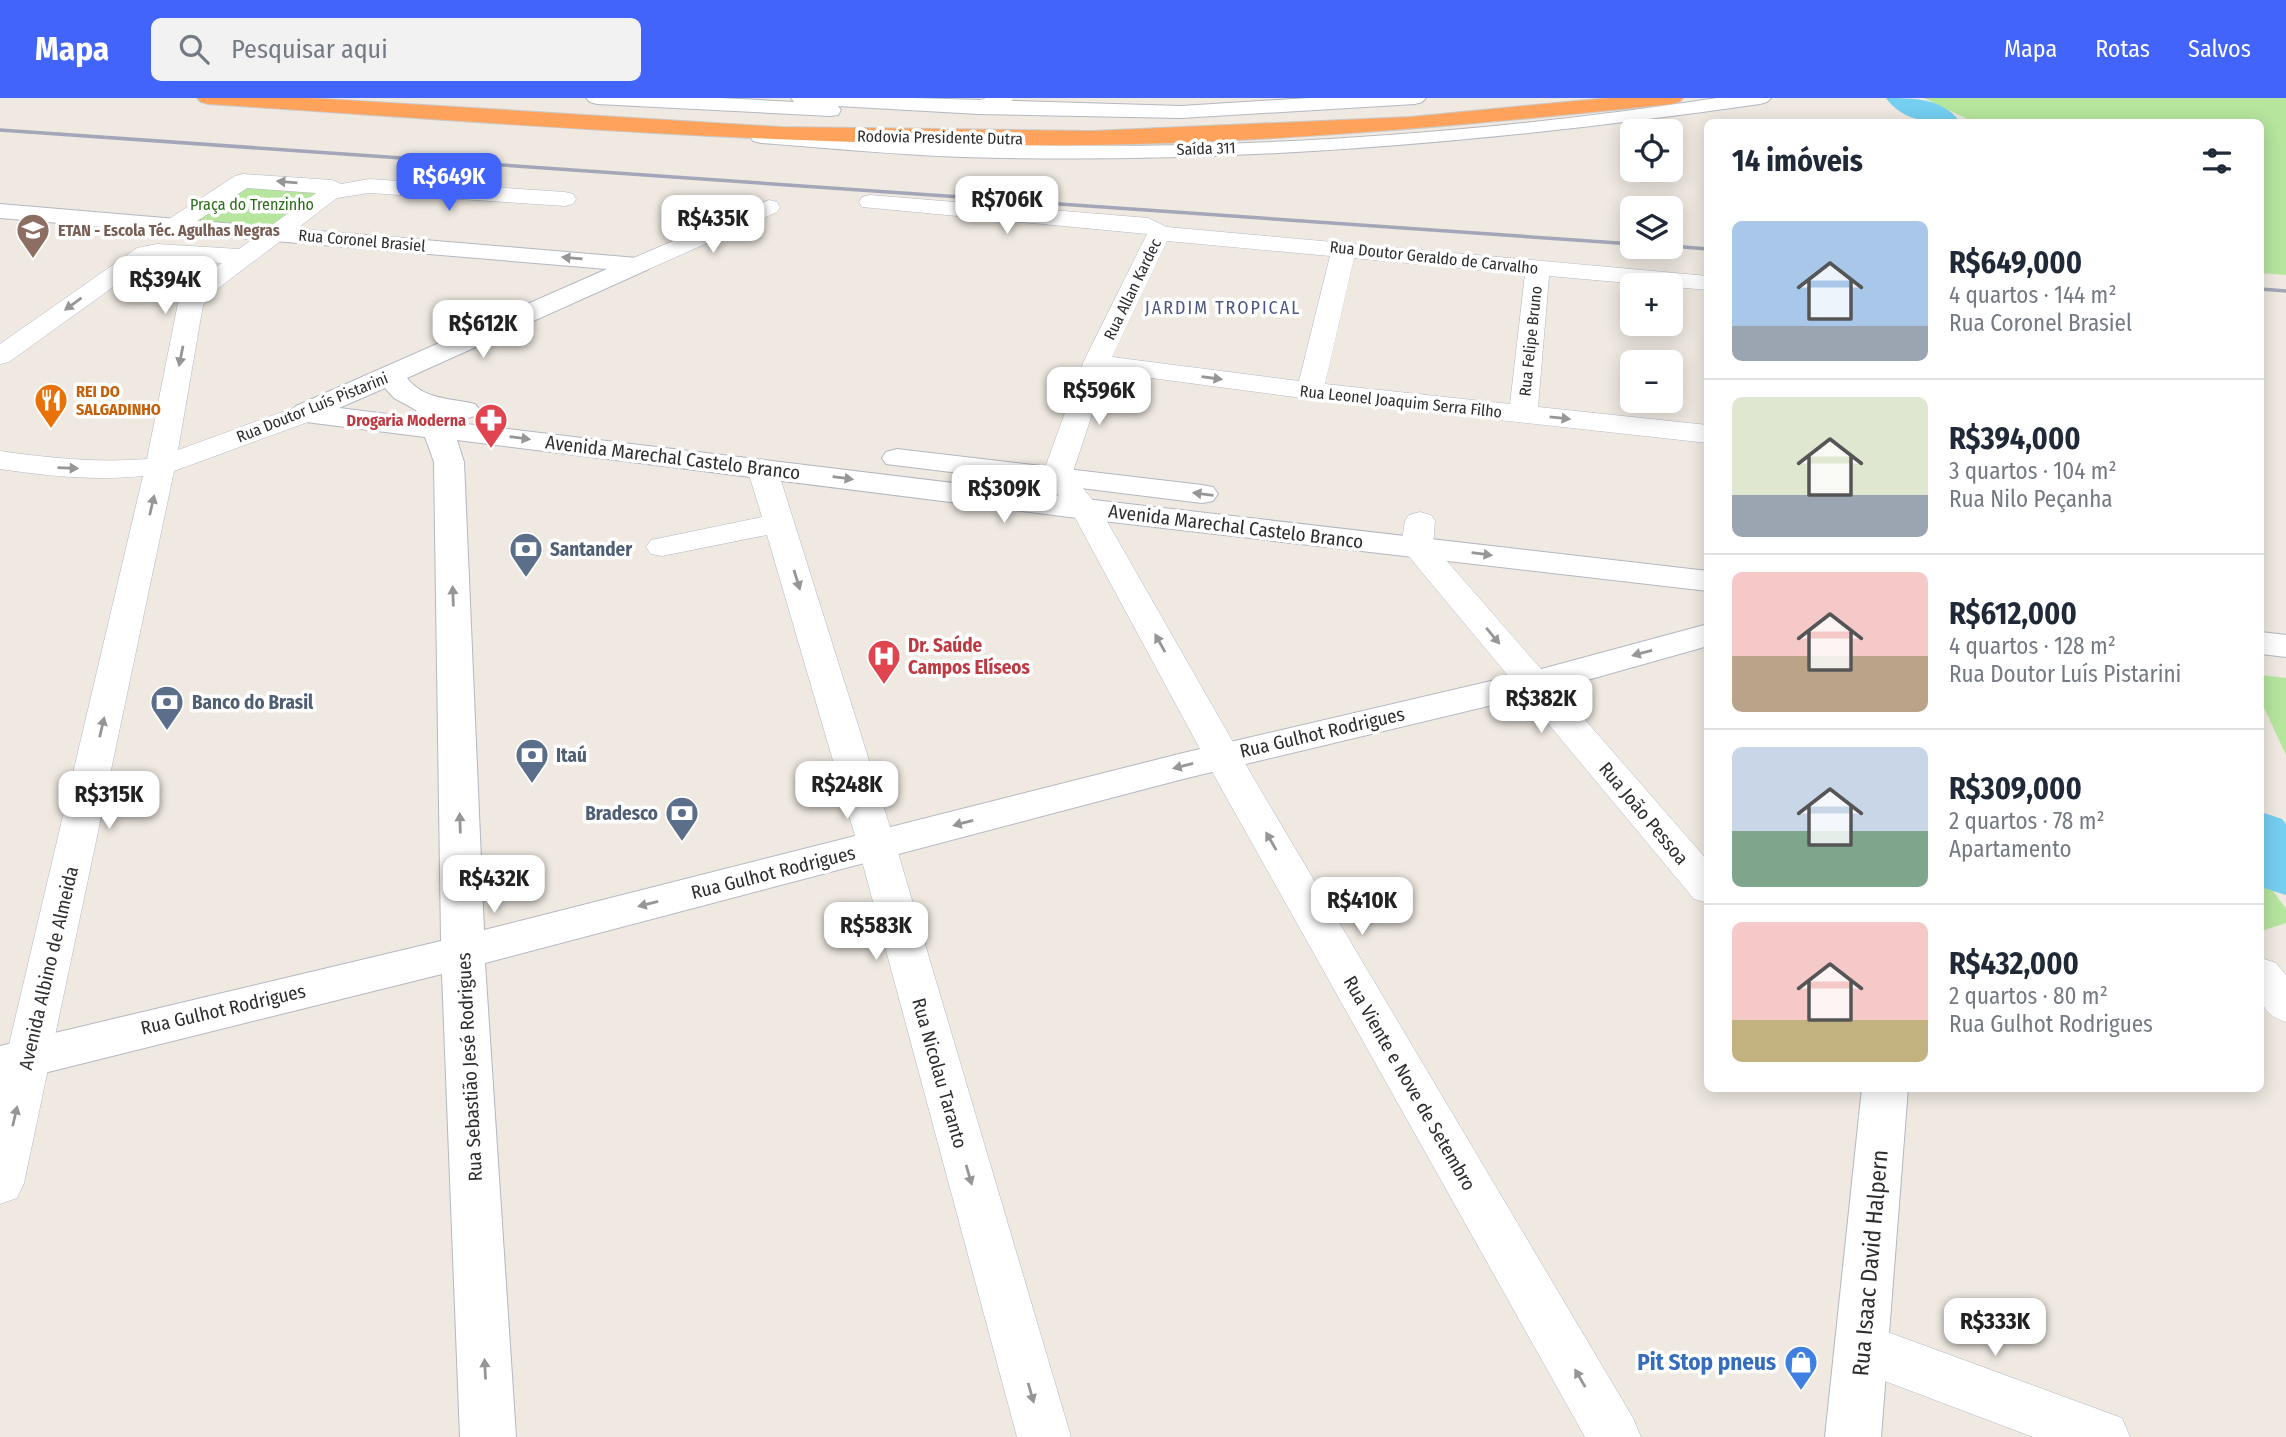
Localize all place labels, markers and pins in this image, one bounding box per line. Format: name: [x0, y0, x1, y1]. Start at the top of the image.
pin: R$649K: [392, 153, 506, 213]
pin: R$706K: [950, 176, 1064, 236]
pin: R$435K: [656, 195, 770, 255]
school or university icon: ETAN - Escola Téc. Agulhas Negras: [14, 211, 52, 260]
place label: ETAN - Escola Téc. Agulhas Negras: [58, 221, 280, 240]
pin: R$394K: [108, 256, 222, 316]
pin: R$612K: [426, 300, 540, 360]
pin: R$596K: [1042, 368, 1156, 427]
restaurant icon: REI DO SALGADINHO: [32, 381, 70, 430]
place label: REI DO SALGADINHO: [76, 382, 161, 419]
pharmacy icon: Drogaria Moderna: [472, 401, 510, 450]
place label: Drogaria Moderna: [347, 411, 466, 430]
pin: R$309K: [947, 466, 1061, 525]
bank icon: Santander: [507, 530, 545, 579]
place label: Santander: [550, 538, 633, 561]
place label: Dr. Saúde Campos Elíseos: [908, 634, 1030, 679]
hospital icon: Dr. Saúde Campos Elíseos: [865, 637, 903, 686]
pin: R$382K: [1484, 676, 1598, 735]
bank icon: Banco do Brasil: [148, 683, 186, 732]
place label: Banco do Brasil: [192, 691, 314, 714]
bank icon: Itaú: [513, 736, 551, 785]
place label: Itaú: [556, 744, 587, 767]
pin: R$248K: [790, 762, 904, 821]
pin: R$315K: [52, 772, 166, 831]
bank icon: Bradesco: [663, 794, 701, 843]
place label: Bradesco: [585, 802, 658, 825]
pin: R$432K: [437, 856, 551, 915]
pin: R$410K: [1305, 878, 1419, 937]
pin: R$583K: [819, 902, 933, 962]
pin: R$333K: [1938, 1298, 2052, 1358]
shop icon: Pit Stop pneus: [1782, 1343, 1820, 1392]
place label: Pit Stop pneus: [1637, 1348, 1776, 1376]

